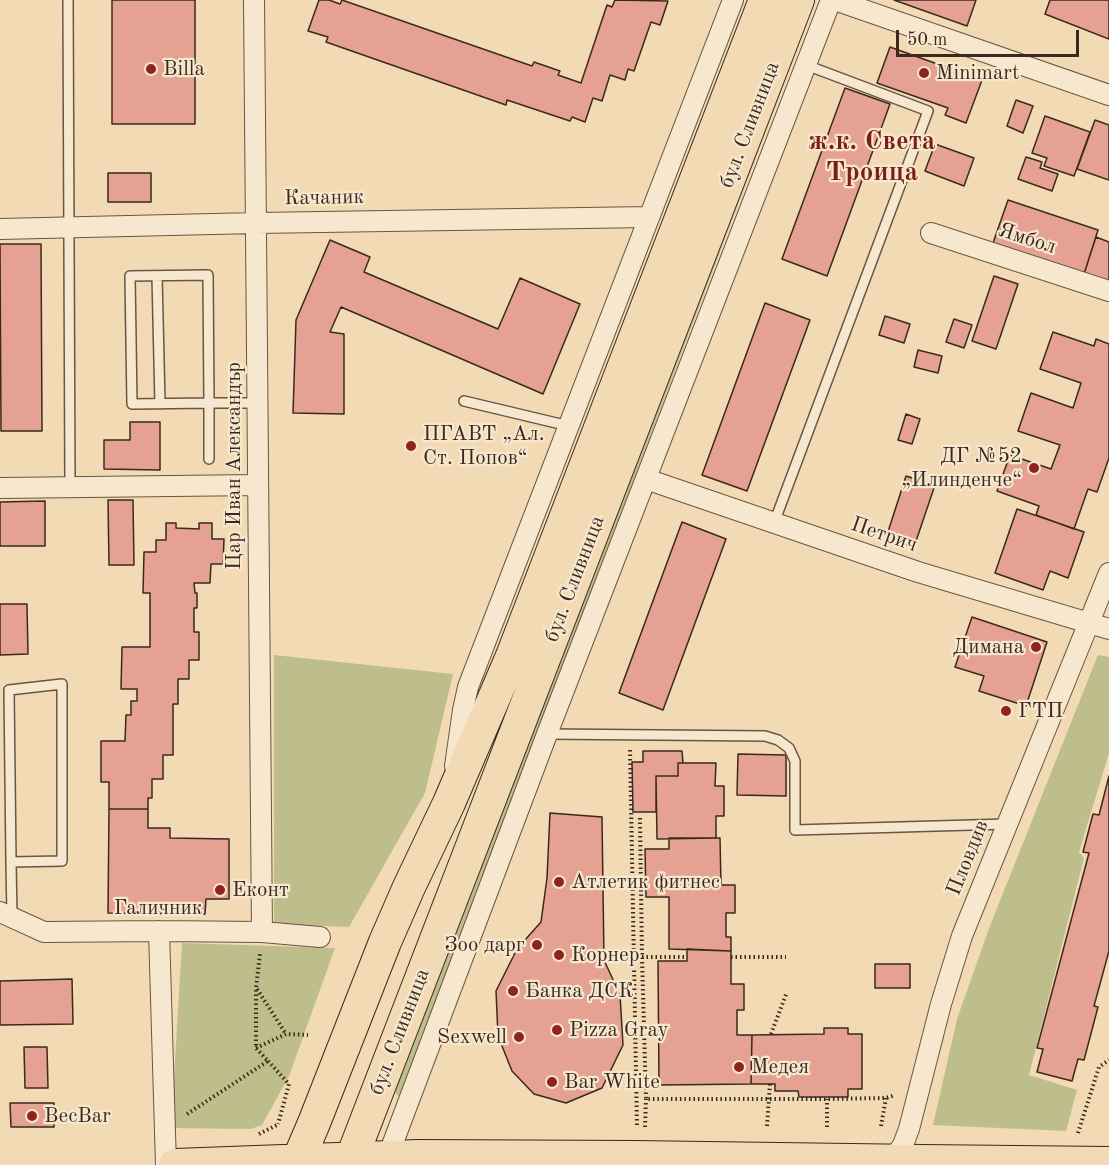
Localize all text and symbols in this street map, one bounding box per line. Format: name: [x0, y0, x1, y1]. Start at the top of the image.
scale bar: [899, 18, 1082, 56]
text: 50 m: [907, 31, 947, 49]
place label: Billa: [163, 56, 205, 82]
street label: бул. Сливница: [714, 58, 786, 192]
place label: Minimart: [936, 60, 1019, 86]
marker: Billa: [144, 62, 158, 76]
marker: Minimart: [917, 66, 931, 80]
district label: ж.к. Света Троица: [808, 126, 936, 189]
street label: Качаник: [284, 185, 364, 211]
street label: Ямбол: [995, 218, 1059, 260]
street label: Цар Иван Александър: [221, 362, 247, 570]
place label: ПГАВТ „Ал. Ст. Попов“: [423, 421, 545, 471]
marker: ПГАВТ „Ал. Ст. Попов“: [404, 439, 418, 453]
place label: ДГ №52 „Илинденче“: [901, 443, 1022, 493]
marker: ДГ №52 „Илинденче“: [1027, 461, 1041, 475]
street label: бул. Сливница: [539, 512, 611, 646]
street label: Петрич: [847, 512, 921, 558]
place label: Димана: [953, 634, 1024, 660]
marker: Димана: [1029, 640, 1043, 654]
place label: ГТП: [1018, 698, 1063, 724]
marker: ГТП: [999, 704, 1013, 718]
street label: Пловдив: [941, 817, 995, 899]
place label: Атлетик фитнес: [571, 869, 720, 895]
marker: Атлетик фитнес: [552, 875, 566, 889]
place label: Еконт: [232, 877, 289, 903]
marker: Еконт: [213, 883, 227, 897]
street label: Галичник: [114, 895, 202, 921]
place label: Зоо дарг: [444, 932, 525, 958]
marker: Зоо дарг: [530, 938, 544, 952]
place label: Корнер: [571, 942, 640, 968]
marker: Корнер: [552, 948, 566, 962]
street label: бул. Сливница: [364, 965, 436, 1099]
place label: Банка ДСК: [525, 978, 633, 1004]
marker: Банка ДСК: [506, 984, 520, 998]
place label: Pizza Gray: [569, 1017, 669, 1043]
marker: Pizza Gray: [550, 1023, 564, 1037]
place label: Sexwell: [437, 1024, 507, 1050]
marker: Sexwell: [512, 1030, 526, 1044]
place label: Медея: [751, 1054, 809, 1080]
marker: Медея: [732, 1060, 746, 1074]
place label: Bar White: [564, 1069, 660, 1095]
marker: Bar White: [545, 1075, 559, 1089]
place label: BecBar: [44, 1103, 111, 1129]
marker: BecBar: [25, 1109, 39, 1123]

